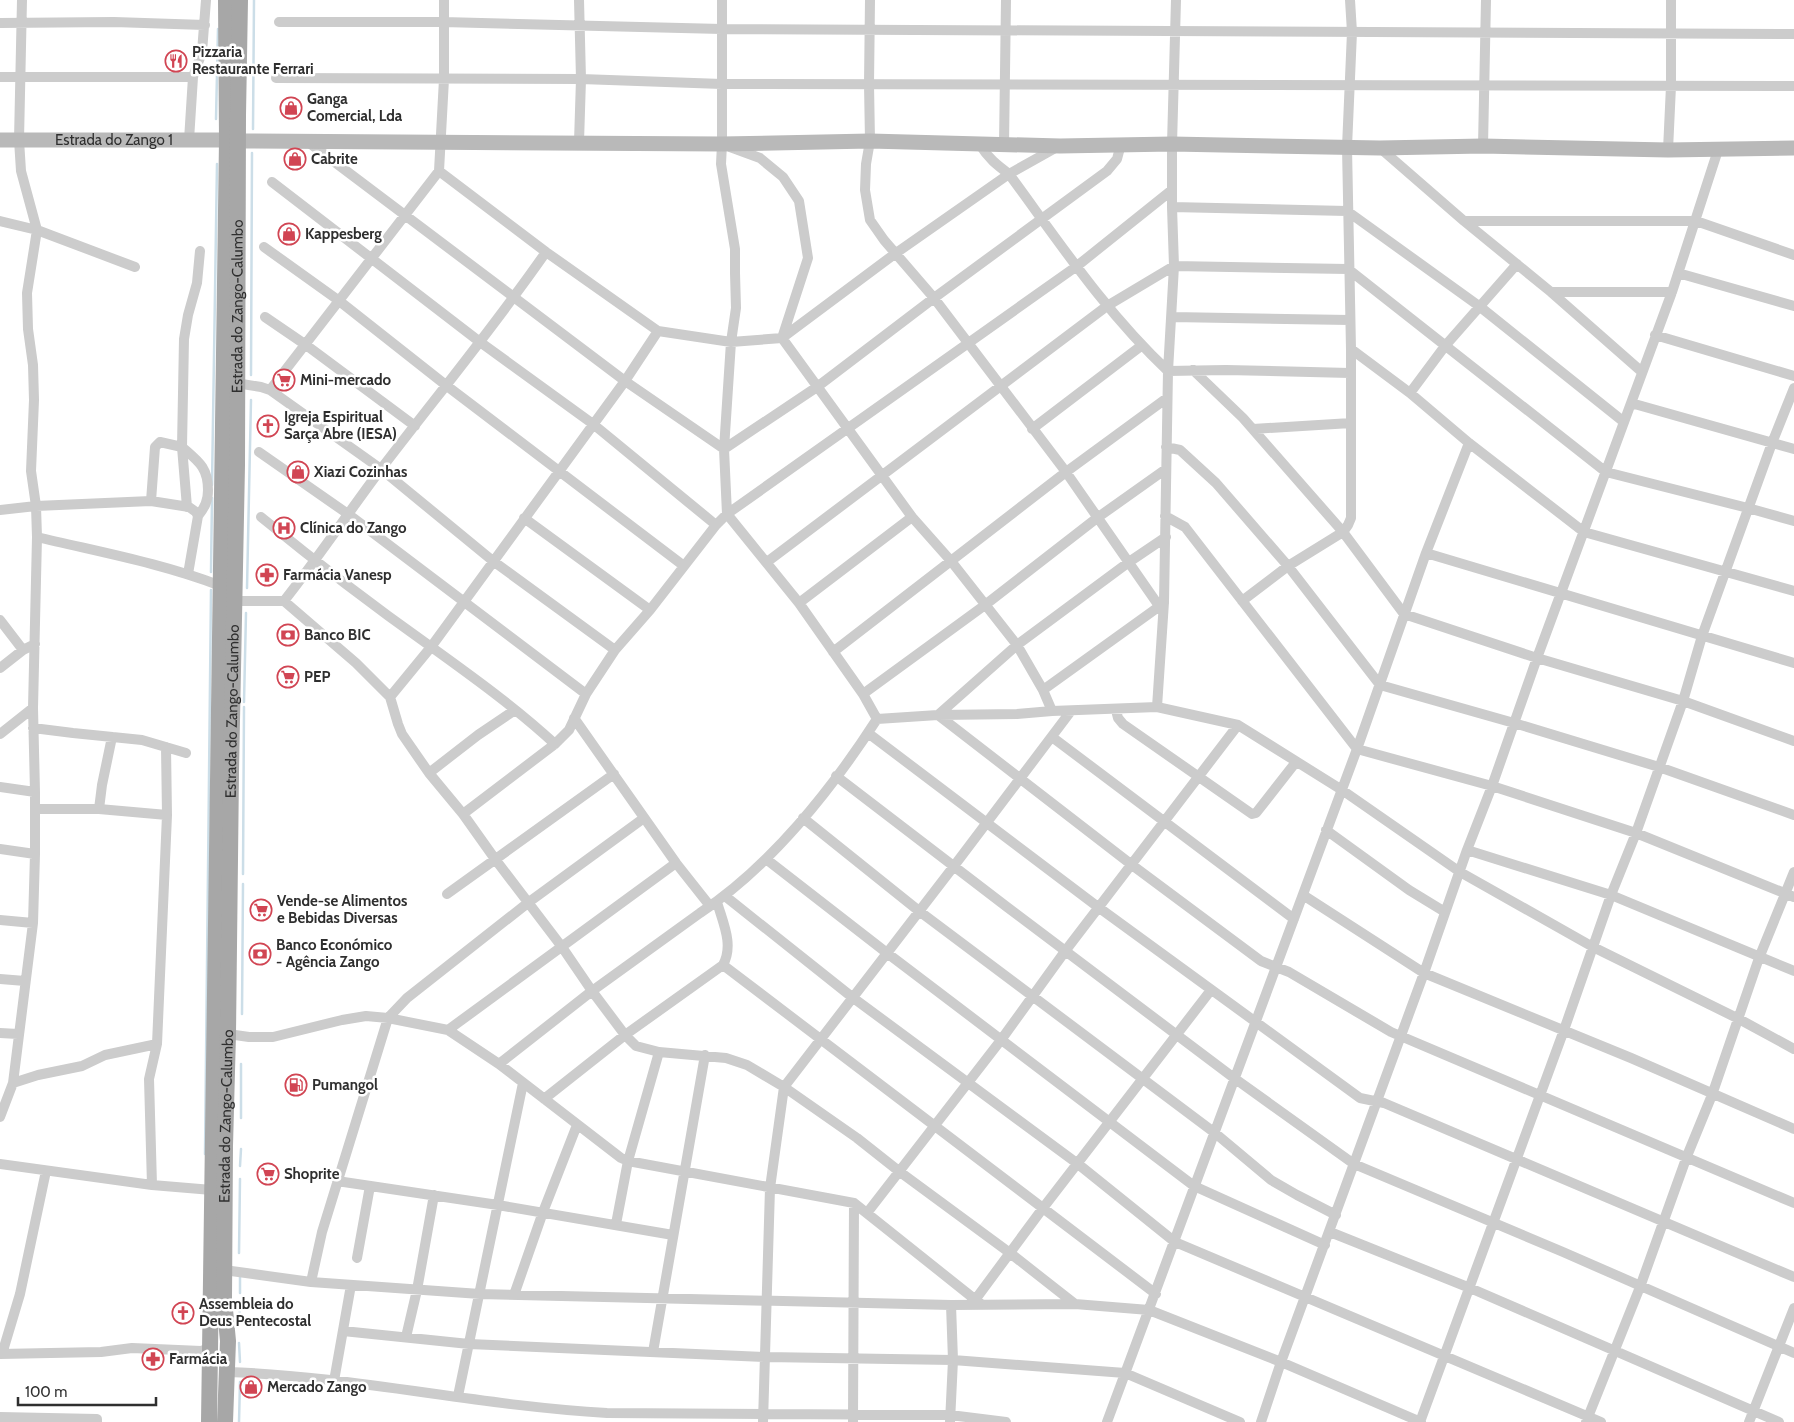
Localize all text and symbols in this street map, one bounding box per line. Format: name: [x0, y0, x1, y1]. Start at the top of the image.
place label: Pizzaria Restaurante Ferrari: [192, 43, 314, 78]
restaurant icon: Pizzaria Restaurante Ferrari: [164, 49, 188, 73]
place label: Ganga Comercial, Lda: [307, 90, 403, 125]
shop icon: Ganga Comercial, Lda: [279, 96, 303, 120]
street label: Estrada do Zango 1: [55, 131, 173, 149]
shop icon: Cabrite: [283, 147, 307, 171]
place label: Cabrite: [311, 150, 358, 168]
street label: Estrada do Zango-Calumbo: [228, 220, 247, 393]
shop icon: Kappesberg: [277, 222, 301, 246]
place label: Kappesberg: [305, 225, 382, 243]
supermarket icon: Mini-mercado: [272, 368, 296, 392]
place label: Mini-mercado: [300, 371, 392, 389]
place label: Igreja Espiritual Sarça Abre (IESA): [284, 408, 397, 443]
church icon: Igreja Espiritual Sarça Abre (IESA): [256, 414, 280, 438]
shop icon: Xiazi Cozinhas: [286, 460, 310, 484]
place label: Xiazi Cozinhas: [313, 463, 407, 481]
hospital icon: Clínica do Zango: [272, 516, 296, 540]
place label: Clínica do Zango: [300, 519, 407, 537]
pharmacy icon: Farmácia Vanesp: [255, 563, 279, 587]
place label: Farmácia Vanesp: [283, 566, 392, 584]
bank icon: Banco BIC: [276, 623, 300, 647]
street label: Estrada do Zango-Calumbo: [222, 624, 243, 798]
place label: Banco BIC: [304, 626, 371, 644]
supermarket icon: PEP: [276, 665, 300, 689]
place label: PEP: [304, 668, 330, 686]
place label: Vende-se Alimentos e Bebidas Diversas: [277, 892, 407, 927]
supermarket icon: Vende-se Alimentos e Bebidas Diversas: [249, 898, 273, 922]
place label: Banco Económico - Agência Zango: [276, 936, 393, 971]
bank icon: Banco Económico - Agência Zango: [248, 942, 272, 966]
street label: Estrada do Zango-Calumbo: [216, 1029, 237, 1203]
fuel station icon: Pumangol: [284, 1073, 308, 1097]
place label: Pumangol: [312, 1076, 378, 1094]
supermarket icon: Shoprite: [256, 1162, 280, 1186]
place label: Shoprite: [284, 1165, 340, 1183]
place label: Assembleia do Deus Pentecostal: [199, 1295, 311, 1330]
church icon: Assembleia do Deus Pentecostal: [171, 1301, 195, 1325]
pharmacy icon: Farmácia: [141, 1347, 165, 1371]
place label: Farmácia: [169, 1350, 228, 1368]
scale bar: [18, 1374, 155, 1406]
shop icon: Mercado Zango: [239, 1375, 263, 1399]
place label: Mercado Zango: [267, 1378, 367, 1396]
text: 100 m: [25, 1383, 67, 1401]

